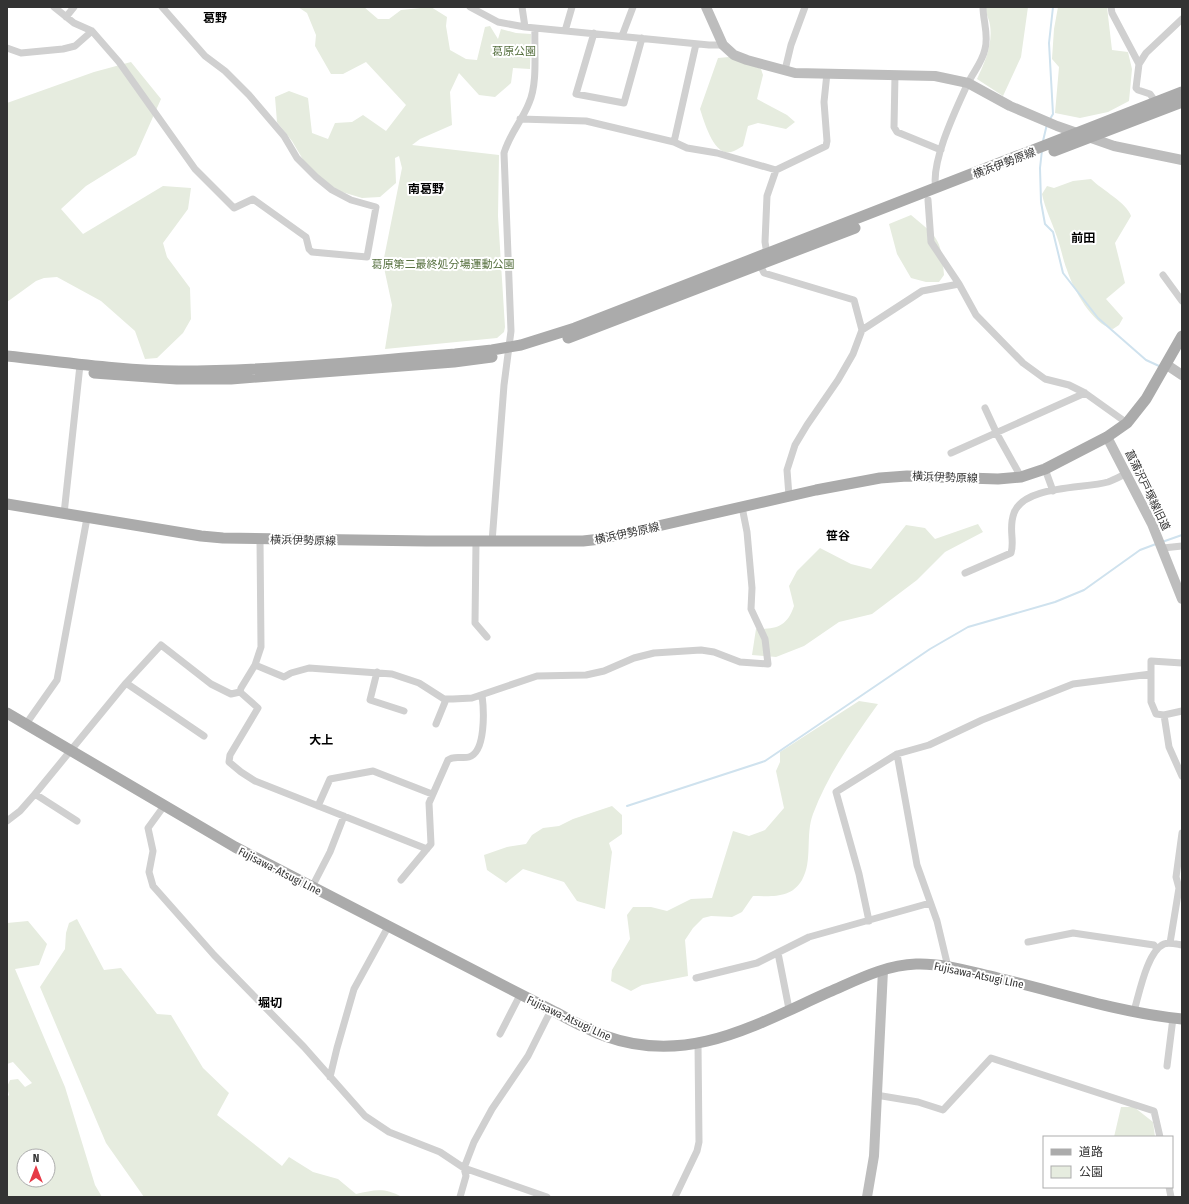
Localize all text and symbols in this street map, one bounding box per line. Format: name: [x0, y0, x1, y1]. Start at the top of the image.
district label: 葛野: [203, 11, 227, 25]
park label: 葛原公園: [492, 45, 536, 58]
street label: 横浜伊勢原線: [971, 146, 1037, 181]
district label: 南葛野: [408, 182, 444, 196]
district label: 前田: [1071, 231, 1095, 245]
park label: 葛原第二最終処分場運動公園: [372, 258, 515, 271]
street label: 菖蒲沢戸塚線旧道: [1122, 448, 1173, 533]
street label: 横浜伊勢原線: [912, 470, 978, 485]
street label: 横浜伊勢原線: [593, 520, 661, 547]
district label: 笹谷: [826, 529, 850, 543]
street label: 横浜伊勢原線: [270, 533, 336, 548]
district label: 大上: [309, 733, 333, 747]
street label: Fujisawa-Atsugi LIne: [236, 845, 323, 898]
street label: Fujisawa-Atsugi LIne: [933, 960, 1025, 991]
street label: Fujisawa-Atsugi LIne: [525, 993, 613, 1044]
district label: 堀切: [258, 996, 282, 1010]
legend: [1043, 1136, 1173, 1188]
text: 道路: [1079, 1145, 1103, 1159]
north arrow: [16, 1148, 56, 1188]
text: N: [33, 1152, 39, 1165]
text: 公園: [1079, 1165, 1103, 1179]

